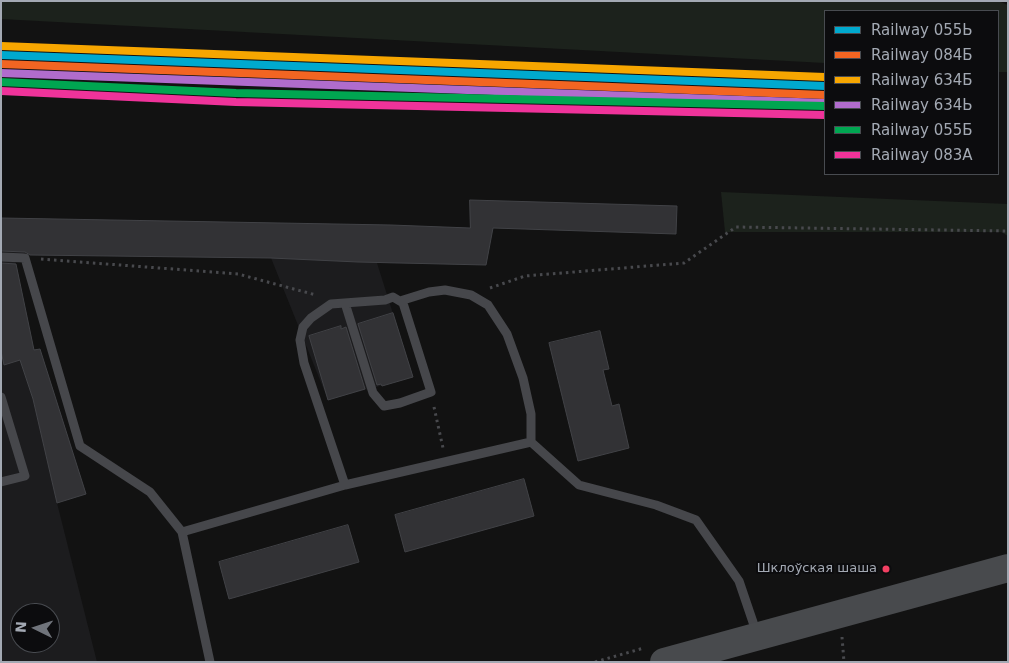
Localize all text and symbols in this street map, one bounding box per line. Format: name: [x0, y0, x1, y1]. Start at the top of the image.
legend: [824, 10, 999, 175]
text: Railway 055Ь: [871, 21, 973, 39]
text: Railway 084Б: [871, 46, 973, 64]
text: Railway 634Б: [871, 71, 973, 89]
text: Railway 634Ь: [871, 96, 973, 114]
text: Railway 055Б: [871, 121, 973, 139]
text: Railway 083А: [871, 146, 973, 164]
place label: Шклоўская шаша: [757, 561, 877, 577]
marker: Шклоўская шаша: [881, 564, 891, 574]
north arrow: [10, 603, 60, 653]
text: N: [13, 621, 29, 633]

